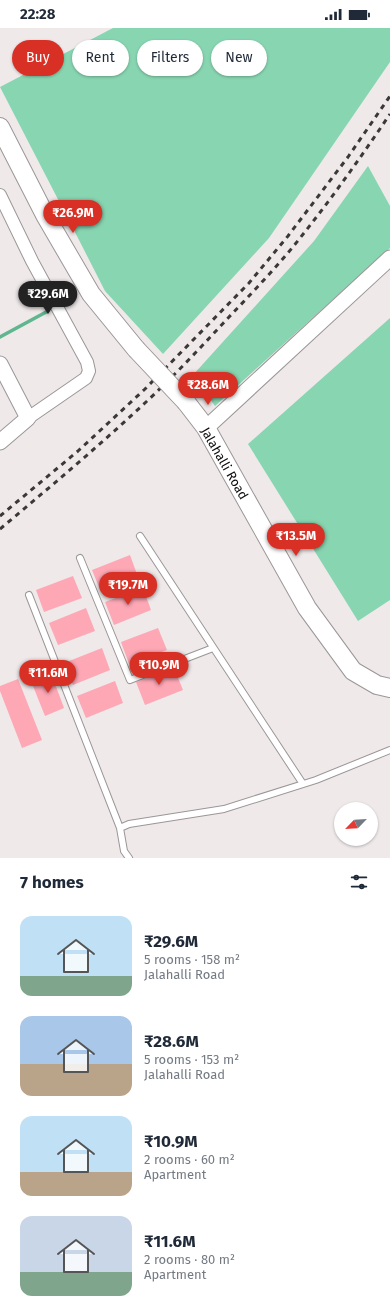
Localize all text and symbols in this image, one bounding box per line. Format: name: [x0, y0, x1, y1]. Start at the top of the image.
text: 22:28: [20, 5, 56, 23]
chip: Buy: [12, 40, 64, 76]
chip: Rent: [72, 40, 129, 76]
chip: Filters: [137, 40, 203, 76]
chip: New: [211, 40, 267, 76]
pin: ₹26.9M: [40, 200, 106, 234]
text: ₹26.9M: [52, 205, 94, 220]
pin: ₹29.6M: [15, 281, 81, 315]
text: ₹29.6M: [27, 286, 69, 301]
pin: ₹28.6M: [175, 372, 241, 406]
text: ₹28.6M: [187, 377, 229, 392]
street label: Jalahalli Road: [198, 424, 251, 502]
pin: ₹13.5M: [263, 523, 329, 557]
text: ₹13.5M: [276, 528, 316, 543]
pin: ₹19.7M: [95, 572, 161, 606]
text: ₹19.7M: [108, 577, 148, 592]
pin: ₹10.9M: [126, 652, 192, 686]
text: ₹10.9M: [138, 657, 180, 672]
pin: ₹11.6M: [15, 660, 81, 694]
text: ₹11.6M: [28, 665, 68, 680]
north arrow: [334, 802, 378, 846]
map controls: [334, 802, 378, 846]
icon: filters: [348, 871, 370, 893]
text: 7 homes: [20, 872, 84, 893]
text: ₹29.6M: [144, 931, 198, 952]
icon: home: [52, 932, 100, 980]
text: 5 rooms · 158 m²: [144, 952, 240, 967]
text: Jalahalli Road: [144, 967, 225, 982]
text: ₹28.6M: [144, 1031, 199, 1052]
icon: home: [52, 1032, 100, 1080]
text: 5 rooms · 153 m²: [144, 1052, 239, 1067]
text: Jalahalli Road: [144, 1067, 225, 1082]
text: ₹10.9M: [144, 1131, 198, 1152]
icon: home: [52, 1132, 100, 1180]
text: 2 rooms · 60 m²: [144, 1152, 235, 1167]
text: Apartment: [144, 1167, 206, 1182]
text: ₹11.6M: [144, 1231, 196, 1252]
icon: home: [52, 1232, 100, 1280]
text: 2 rooms · 80 m²: [144, 1252, 235, 1267]
text: Apartment: [144, 1267, 206, 1282]

